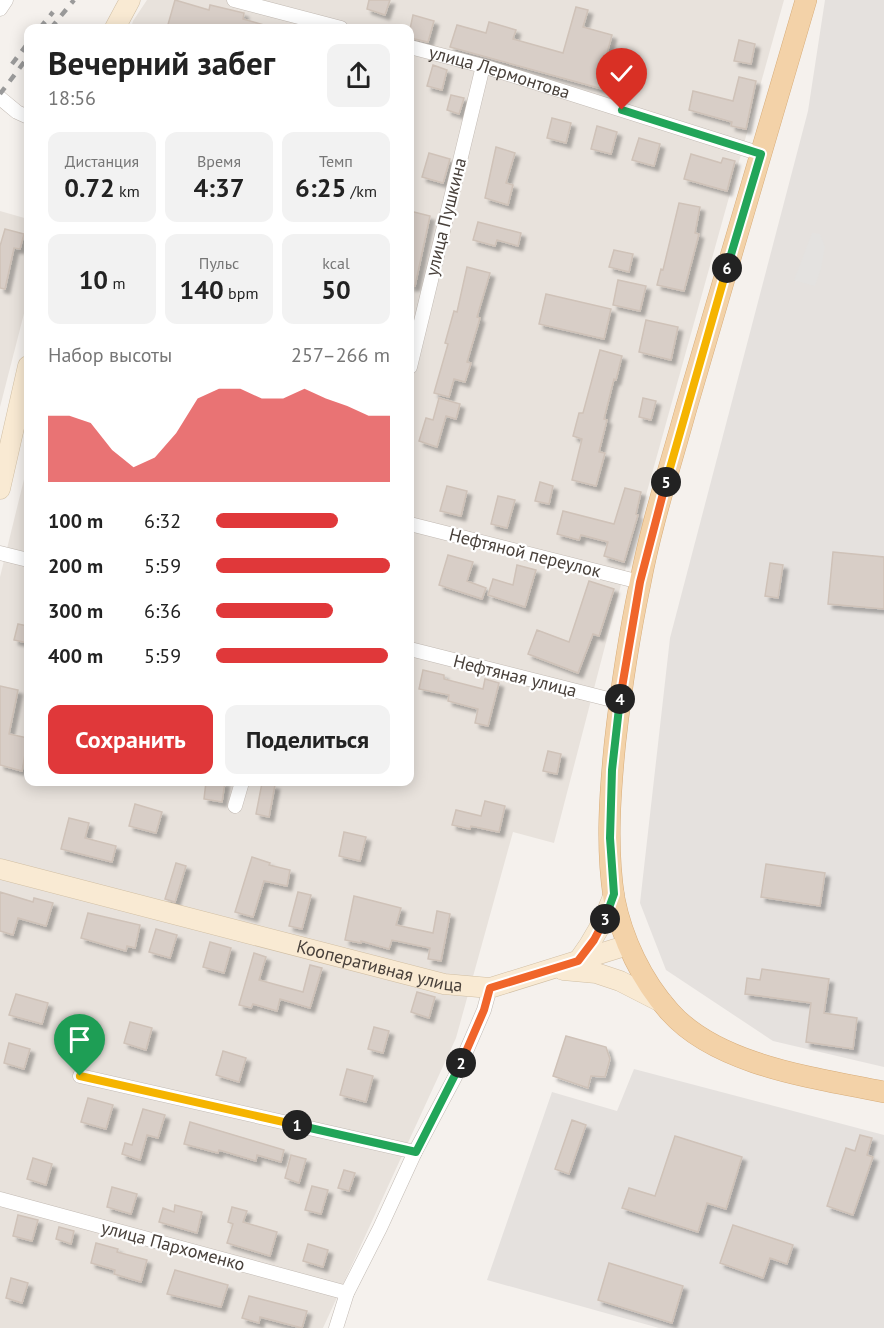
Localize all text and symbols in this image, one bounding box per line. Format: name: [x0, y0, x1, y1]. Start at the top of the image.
street label: улица Лермонтова: [427, 40, 573, 104]
text: Вечерний забег: [48, 41, 275, 84]
button: share: [327, 44, 390, 107]
pin: [596, 48, 647, 110]
icon: check: [605, 57, 638, 90]
text: 18:56: [48, 85, 96, 111]
text: Дистанция: [65, 151, 139, 171]
text: Время: [197, 151, 241, 171]
text: Темп: [319, 151, 353, 171]
street label: улица Пушкина: [420, 155, 471, 278]
text: 0.72: [64, 171, 115, 204]
text: 4:37: [193, 171, 245, 204]
text: 6:25: [295, 171, 346, 204]
text: km: [115, 181, 140, 201]
text: /km: [346, 181, 377, 201]
text: Пульс: [199, 253, 239, 273]
text: kcal: [322, 253, 350, 273]
pin: 6: [712, 253, 742, 283]
text: 6: [722, 258, 732, 278]
text: 10: [79, 263, 108, 296]
text: m: [108, 273, 125, 293]
text: 140: [180, 273, 224, 306]
text: 50: [321, 273, 351, 306]
text: bpm: [224, 283, 258, 303]
text: Набор высоты: [48, 342, 172, 368]
text: 257–266 m: [291, 342, 390, 368]
pin: 5: [651, 467, 681, 497]
text: 5: [661, 472, 671, 492]
text: 100 m: [48, 508, 103, 534]
text: 6:32: [144, 508, 181, 534]
street label: Нефтяной переулок: [447, 523, 604, 583]
text: 200 m: [48, 553, 103, 579]
text: 5:59: [144, 553, 181, 579]
text: 300 m: [48, 598, 103, 624]
text: 6:36: [144, 598, 181, 624]
text: 400 m: [48, 643, 103, 669]
text: 5:59: [144, 643, 181, 669]
street label: Нефтяная улица: [451, 649, 579, 702]
pin: 4: [605, 684, 635, 714]
text: 4: [615, 689, 625, 709]
button: Сохранить: [48, 705, 213, 774]
button: Поделиться: [225, 705, 390, 774]
pin: 3: [590, 904, 620, 934]
text: 3: [600, 909, 610, 929]
street label: Кооперативная улица: [294, 934, 464, 997]
pin: [54, 1014, 105, 1076]
icon: arrive: [63, 1023, 96, 1056]
pin: 2: [446, 1048, 476, 1078]
text: 2: [456, 1053, 466, 1073]
pin: 1: [282, 1110, 312, 1140]
text: 1: [292, 1115, 302, 1135]
street label: улица Пархоменко: [99, 1215, 247, 1276]

